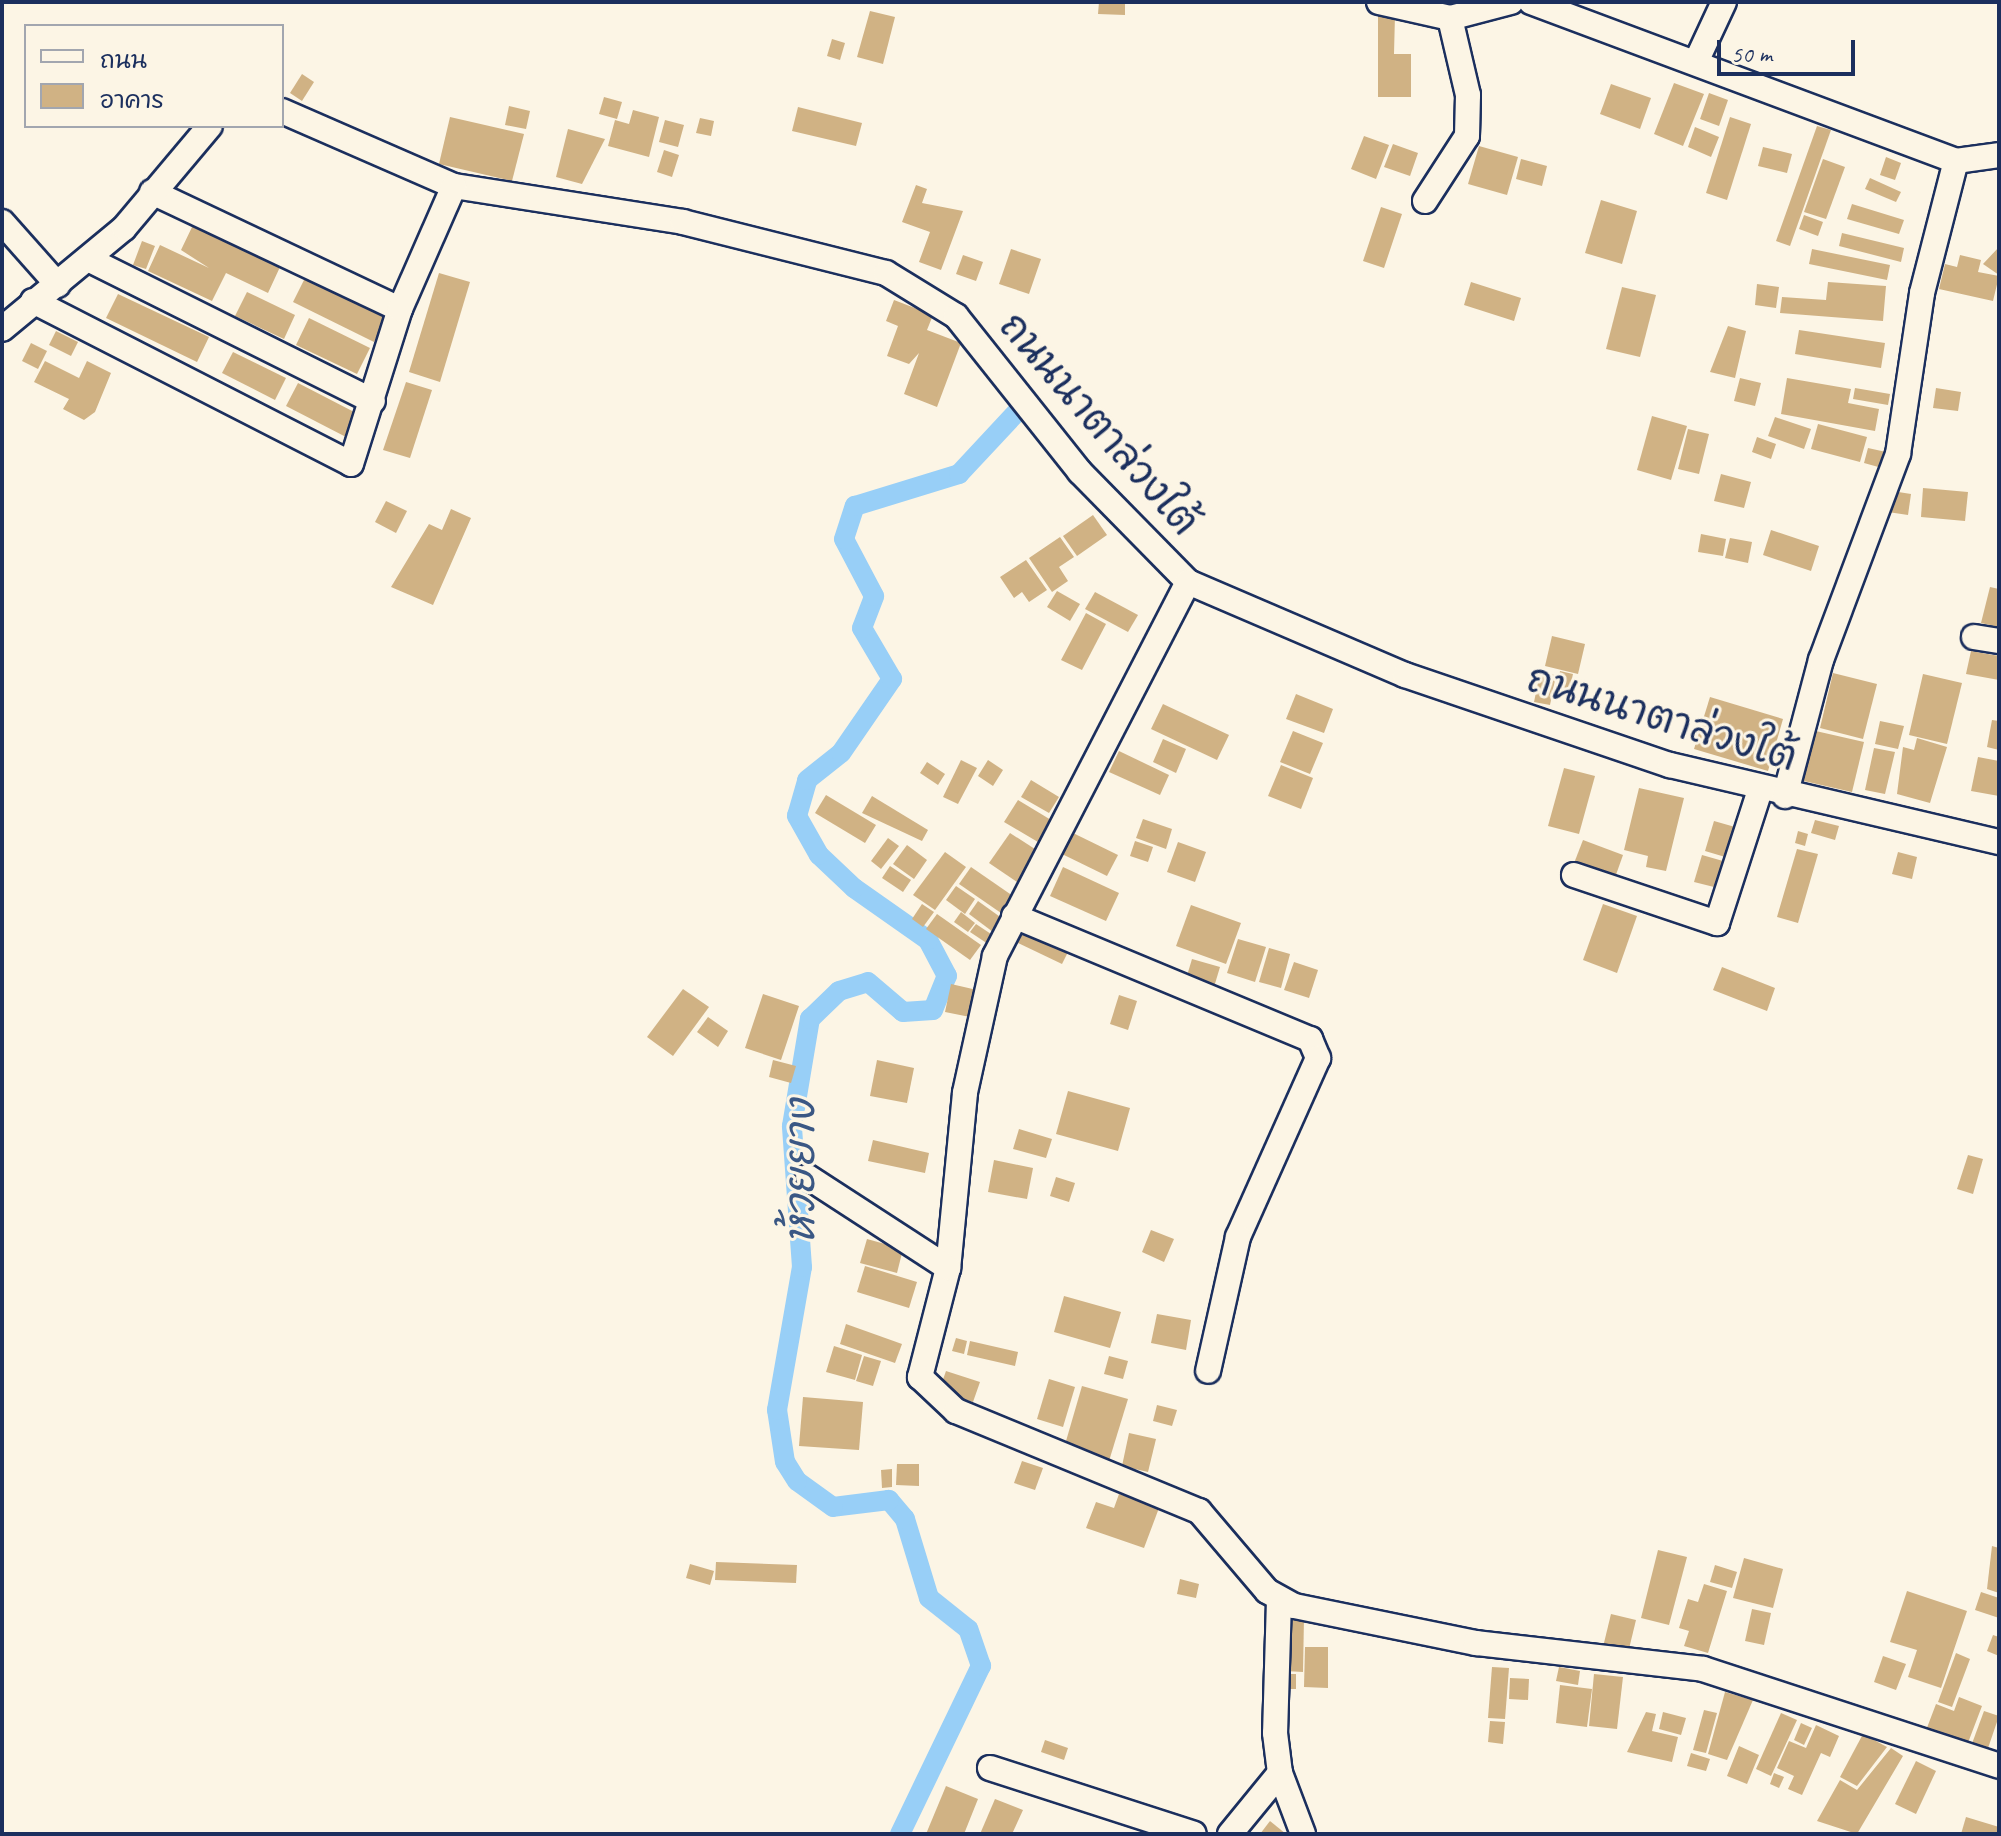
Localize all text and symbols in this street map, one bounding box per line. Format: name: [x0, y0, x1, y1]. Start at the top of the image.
legend: [24, 24, 284, 128]
scale bar: [1721, 24, 1859, 74]
text: 50 m: [1731, 39, 1772, 69]
text: ถนน: [100, 45, 147, 75]
text: อาคาร: [100, 85, 164, 115]
street label: ถนนนาตาล่วงใต้: [989, 303, 1209, 545]
street label: ถนนนาตาล่วงใต้: [1521, 654, 1803, 782]
water label: ห้วยยาง: [776, 1100, 826, 1244]

